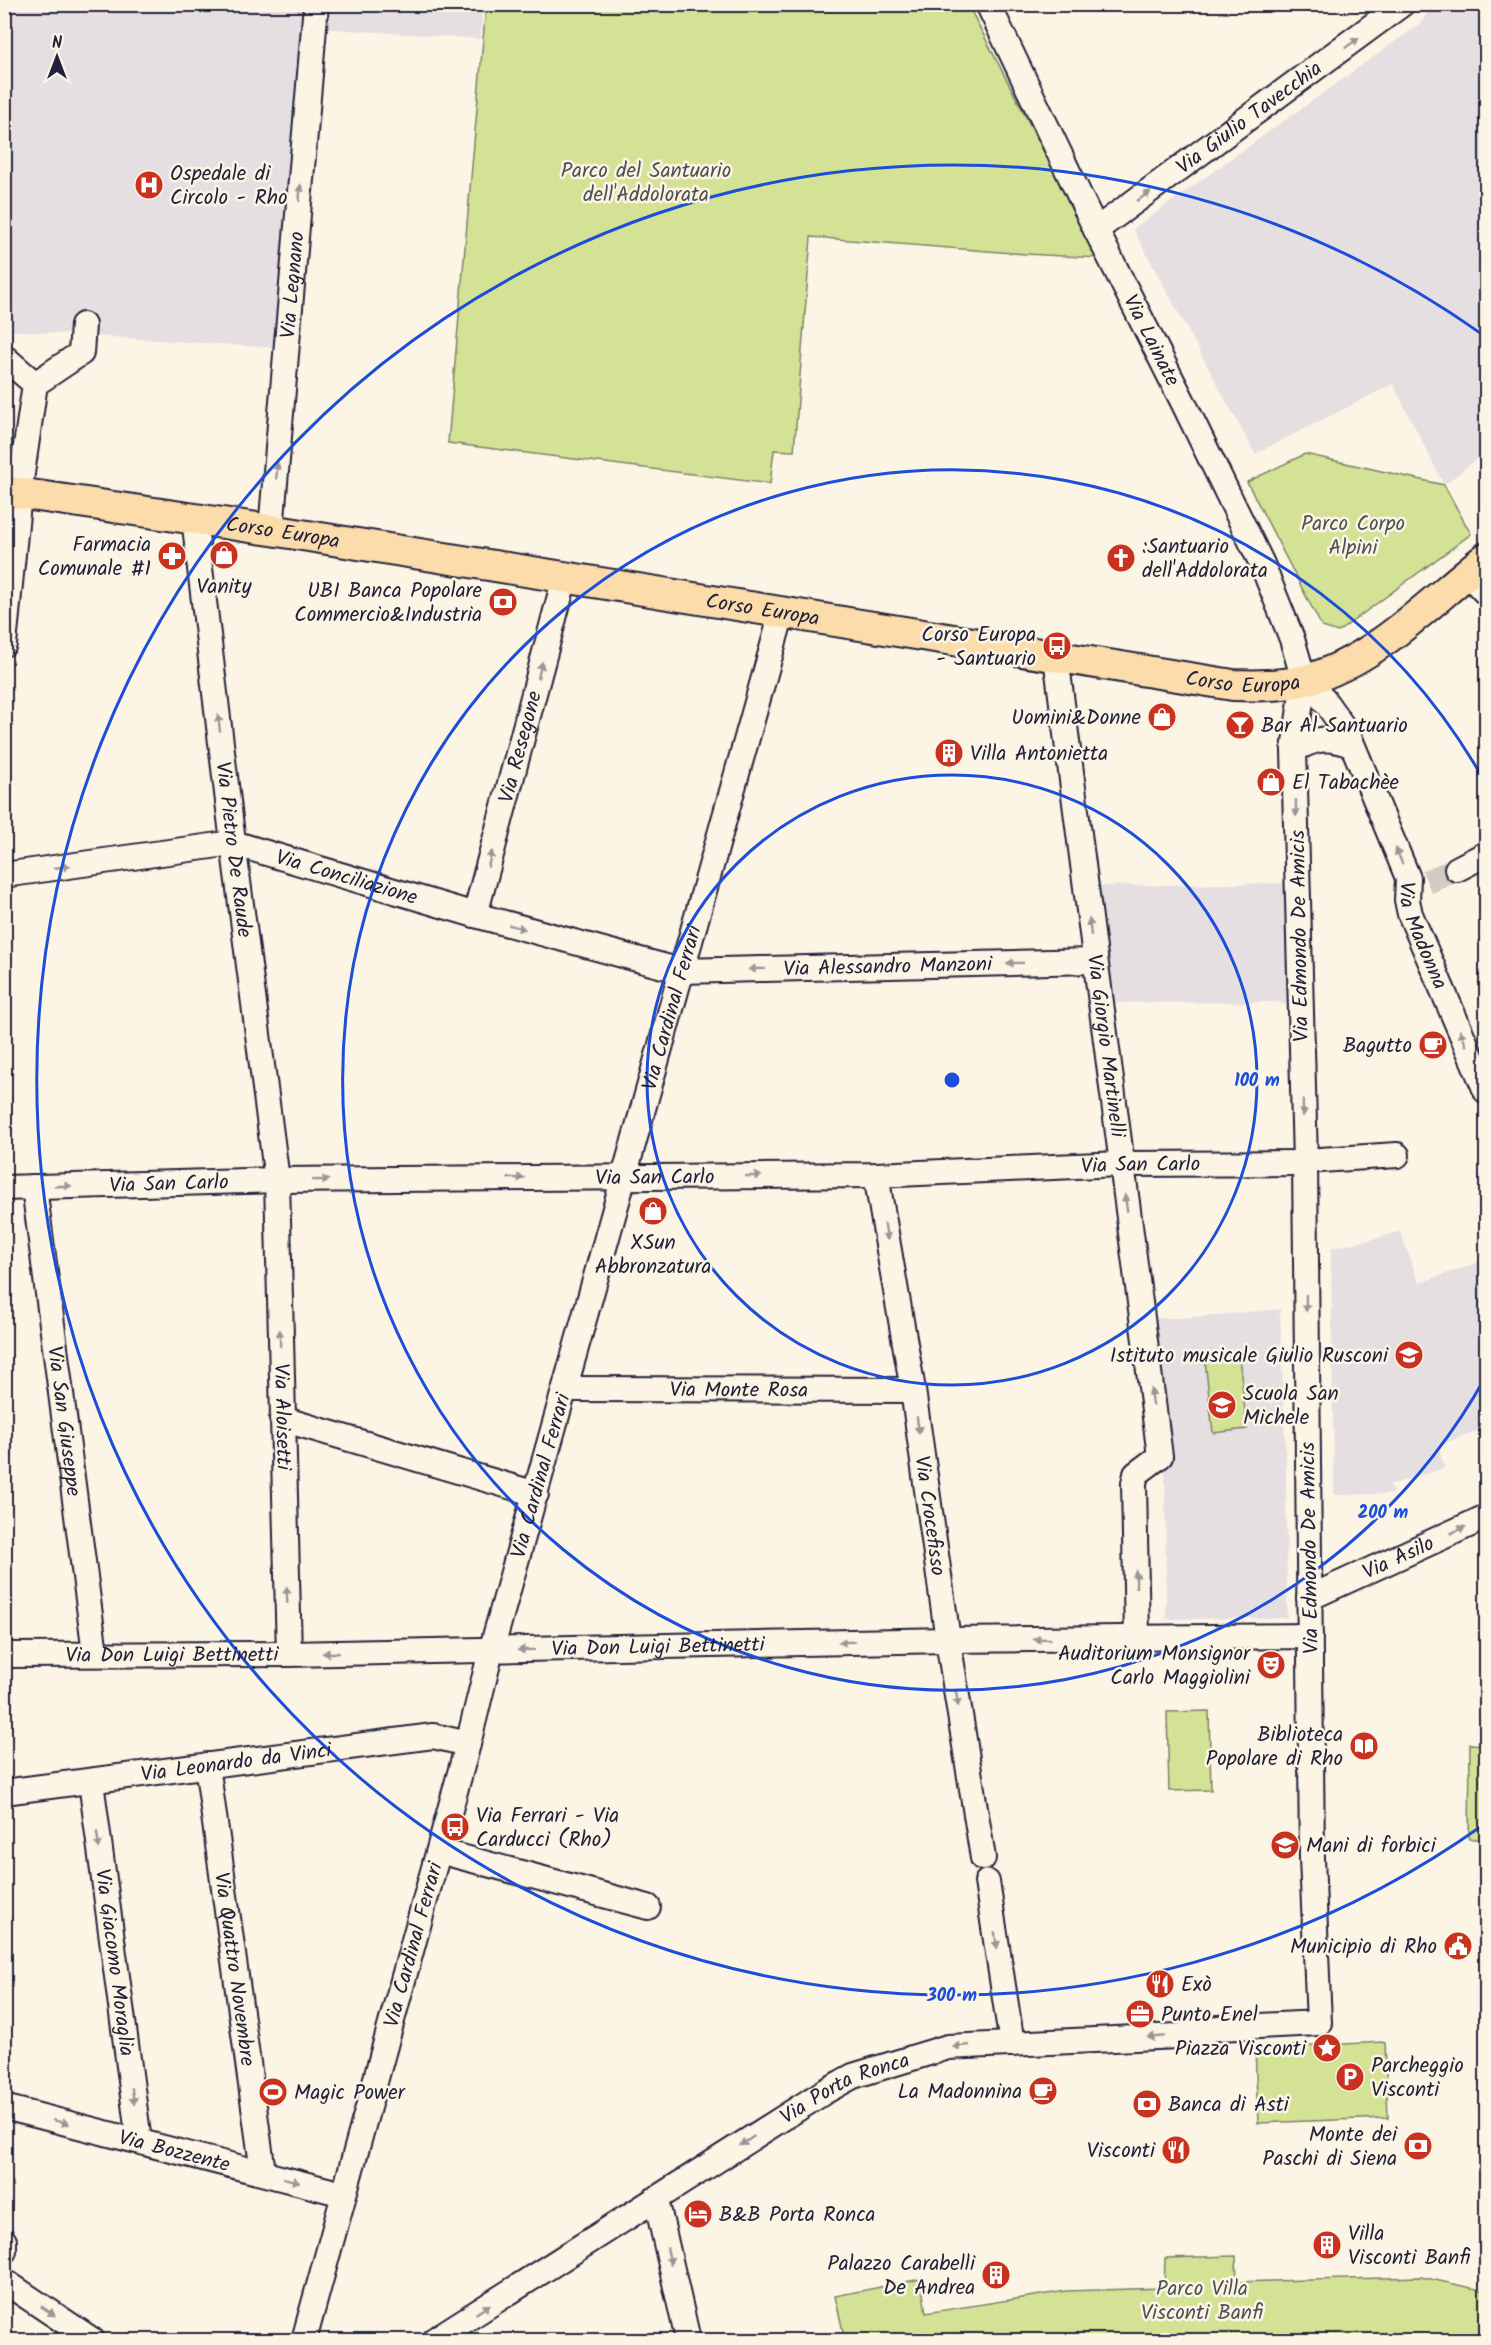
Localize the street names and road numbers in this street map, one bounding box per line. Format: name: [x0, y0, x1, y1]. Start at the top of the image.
street label: Via Giulio Tavecchia: [1170, 53, 1330, 184]
street label: Via Legnano: [272, 230, 314, 340]
street label: Via Lainate: [1113, 289, 1188, 393]
street label: Corso Europa: [224, 509, 342, 559]
street label: Corso Europa: [703, 585, 822, 636]
street label: Corso Europa: [1183, 663, 1303, 704]
street label: Via Resegone: [491, 687, 552, 807]
street label: Via Pietro De Raude: [205, 760, 260, 940]
street label: Via Edmondo De Amicis: [1282, 830, 1319, 1042]
street label: Via Conciliazione: [271, 842, 422, 915]
street label: Via Madonna: [1389, 881, 1455, 995]
street label: Via Cardinal Ferrari: [634, 921, 712, 1095]
street label: Via Alessandro Manzoni: [783, 948, 994, 987]
street label: Via Giorgio Martinelli: [1077, 952, 1133, 1140]
street label: Via San Carlo: [1080, 1149, 1200, 1184]
street label: Via San Carlo: [595, 1161, 715, 1195]
street label: Via San Carlo: [109, 1166, 229, 1203]
street label: Via San Giuseppe: [37, 1344, 89, 1499]
street label: Via Aloisetti: [264, 1363, 299, 1471]
street label: Via Monte Rosa: [670, 1374, 808, 1408]
street label: Via Cardinal Ferrari: [503, 1389, 581, 1562]
street label: Via Edmondo De Amicis: [1292, 1442, 1329, 1654]
street label: Via Crocefisso: [904, 1454, 954, 1578]
street label: Via Asilo: [1357, 1528, 1440, 1589]
street label: Via Don Luigi Bettinetti: [551, 1629, 766, 1666]
street label: Via Don Luigi Bettinetti: [65, 1639, 280, 1673]
street label: Via Leonardo da Vinci: [139, 1734, 334, 1792]
street label: Via Cardinal Ferrari: [376, 1858, 453, 2031]
street label: Via Giacomo Moraglia: [85, 1867, 142, 2058]
street label: Via Quattro Novembre: [204, 1870, 263, 2069]
street label: Via Porta Ronca: [774, 2045, 914, 2134]
street label: Via Bozzente: [115, 2122, 234, 2183]

